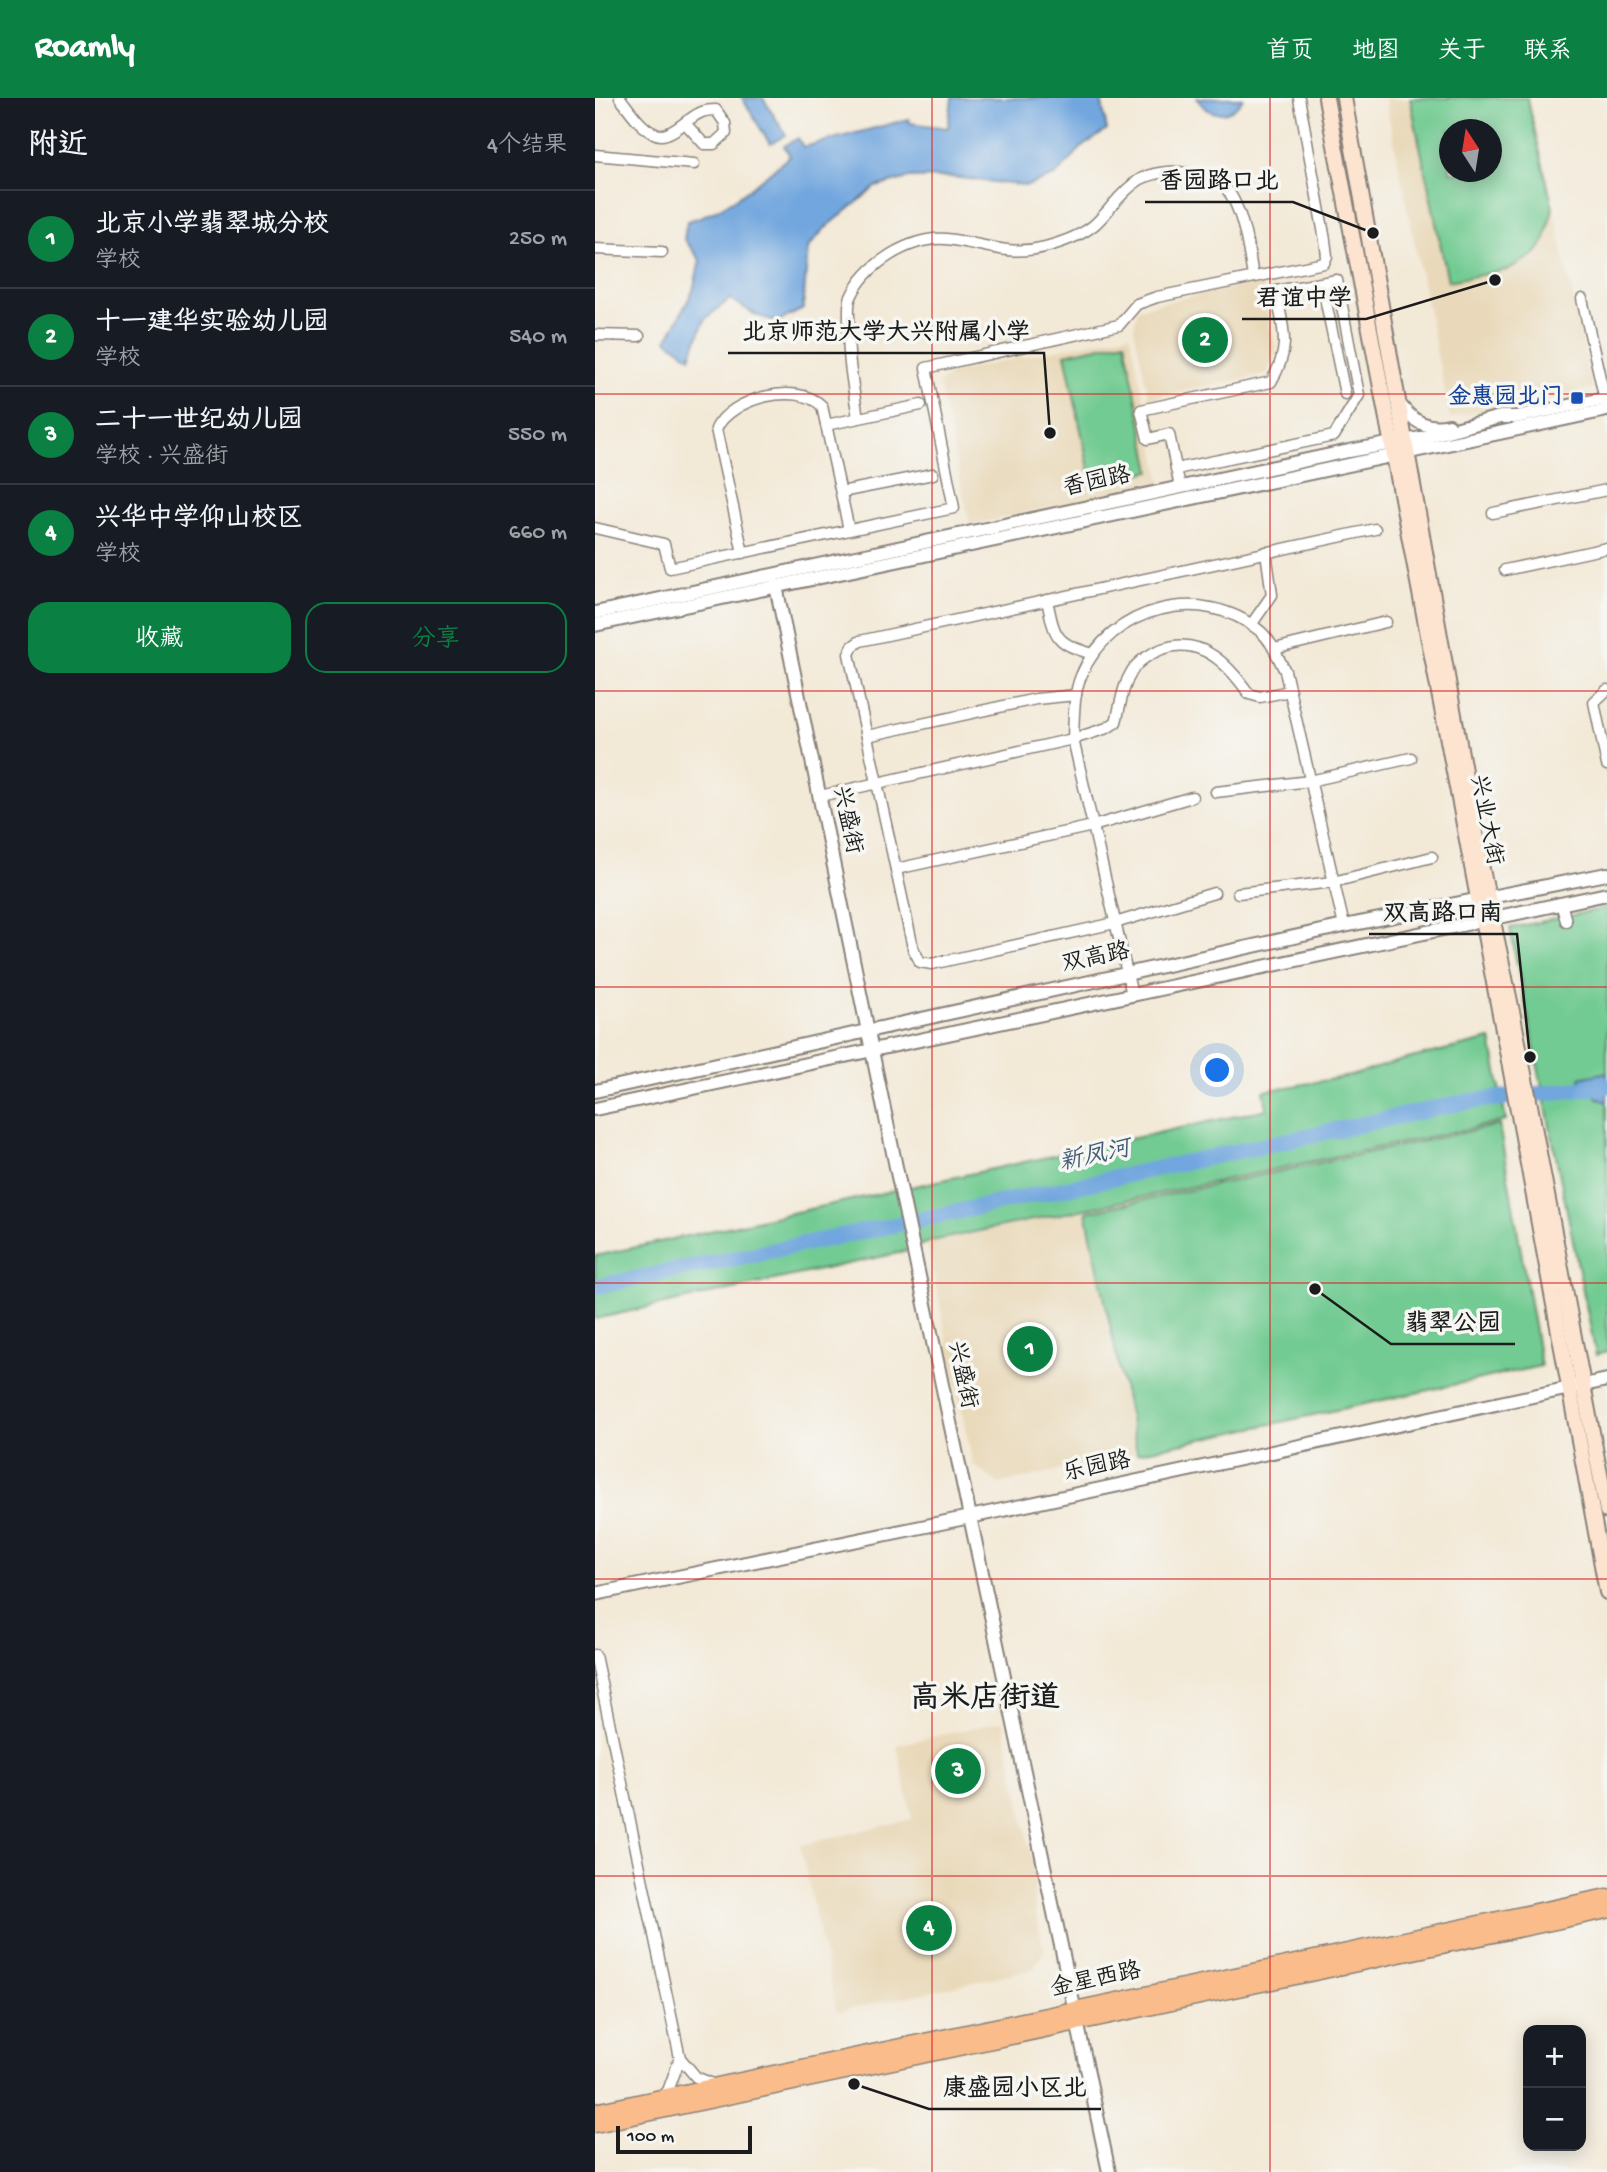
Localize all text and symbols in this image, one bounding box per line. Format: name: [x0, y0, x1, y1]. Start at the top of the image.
text: Roamly: [35, 30, 135, 68]
text: 首页: [1266, 38, 1314, 67]
text: 地图: [1352, 38, 1400, 67]
text: 关于: [1438, 38, 1486, 67]
text: 联系: [1524, 38, 1572, 67]
north arrow: [1439, 119, 1502, 182]
text: 附近: [28, 130, 88, 165]
text: 4个结果: [487, 133, 567, 160]
callout: 香园路口北: [1145, 157, 1293, 202]
text: 香园路口北: [1159, 167, 1279, 198]
text: 北京小学翡翠城分校: [95, 211, 329, 242]
text: 1: [46, 226, 56, 253]
text: 250 m: [509, 226, 567, 253]
text: 学校: [95, 248, 141, 275]
callout: 君谊中学: [1242, 274, 1366, 319]
text: 君谊中学: [1256, 285, 1352, 315]
callout: 北京师范大学大兴附属小学: [728, 308, 1044, 353]
text: 十一建华实验幼儿园: [95, 309, 329, 340]
pin: 2: [1182, 314, 1228, 366]
text: 北京师范大学大兴附属小学: [742, 319, 1030, 349]
text: 2: [45, 324, 57, 351]
text: 540 m: [509, 324, 567, 351]
text: 学校: [95, 346, 141, 373]
place label: 金惠园北门: [1448, 383, 1563, 412]
marker: 金惠园北门: [1569, 390, 1585, 406]
text: 二十一世纪幼儿园: [95, 407, 303, 438]
text: 3: [45, 422, 57, 449]
text: 550 m: [508, 422, 567, 449]
text: 学校 · 兴盛街: [95, 444, 228, 471]
street label: 香园路: [1060, 462, 1134, 503]
text: 兴华中学仰山校区: [95, 505, 303, 536]
text: 4: [46, 520, 56, 547]
text: 660 m: [509, 520, 567, 547]
text: 学校: [95, 542, 141, 569]
button: 收藏: [28, 602, 291, 673]
button: 分享: [305, 602, 567, 673]
street label: 兴业大街: [1463, 772, 1508, 868]
street label: 兴盛街: [826, 783, 867, 857]
callout: 双高路口南: [1369, 889, 1517, 934]
text: 双高路口南: [1383, 899, 1503, 930]
street label: 双高路: [1059, 937, 1133, 979]
your location: [1200, 1053, 1234, 1087]
water label: 新凤河: [1057, 1134, 1137, 1179]
callout: 翡翠公园: [1391, 1299, 1515, 1344]
text: 翡翠公园: [1405, 1310, 1501, 1340]
pin: 1: [1007, 1323, 1053, 1375]
street label: 兴盛街: [941, 1338, 982, 1412]
street label: 乐园路: [1060, 1447, 1134, 1488]
district label: 高米店街道: [910, 1681, 1060, 1718]
pin: 3: [935, 1745, 981, 1797]
pin: 4: [906, 1902, 952, 1954]
street label: 金星西路: [1048, 1957, 1144, 2004]
map controls: [1523, 2025, 1586, 2151]
button: +: [1523, 2025, 1586, 2088]
callout: 康盛园小区北: [929, 2064, 1101, 2109]
text: 康盛园小区北: [943, 2075, 1087, 2105]
button: −: [1523, 2088, 1586, 2151]
scale bar: [616, 2123, 753, 2155]
text: 100 m: [627, 2126, 674, 2149]

